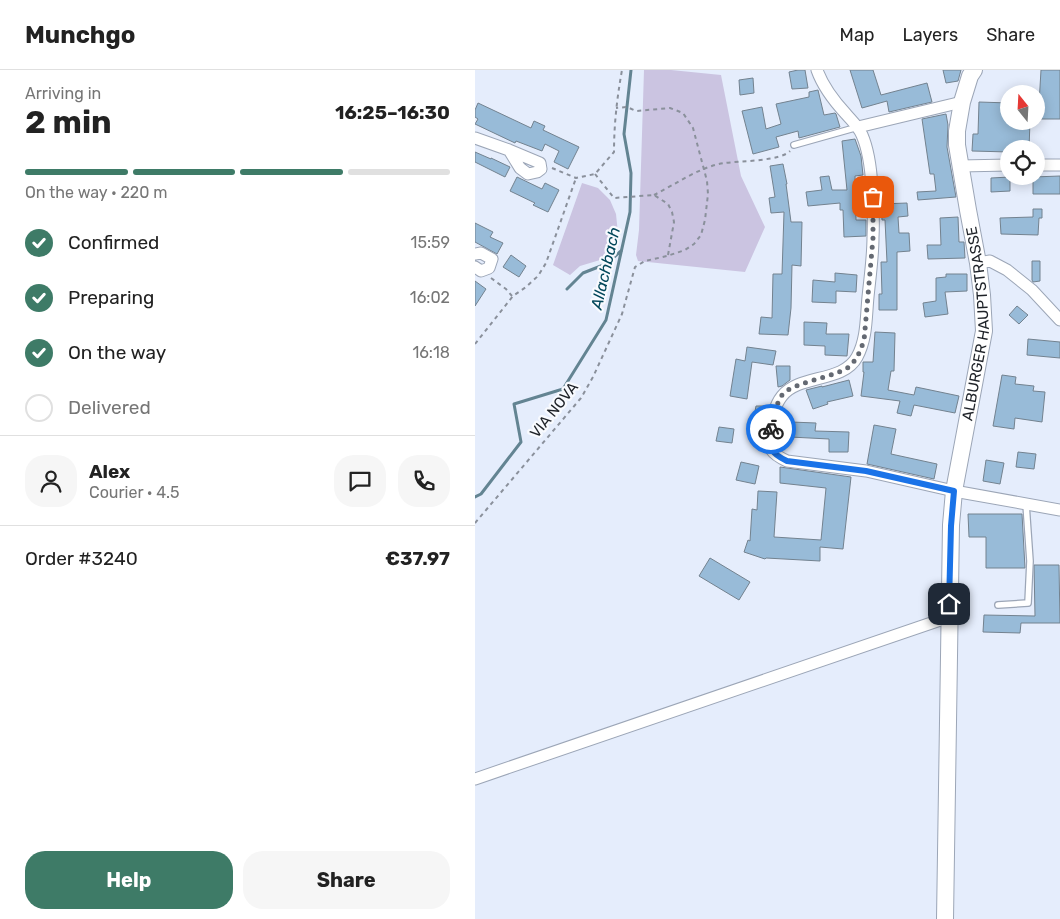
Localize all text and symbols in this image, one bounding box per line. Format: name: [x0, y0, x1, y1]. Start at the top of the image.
text: Munchgo: [25, 21, 135, 49]
text: Map: [840, 24, 875, 46]
text: Layers: [903, 24, 958, 46]
text: Share: [986, 24, 1035, 46]
text: Arriving in: [25, 84, 101, 103]
north arrow: [1000, 85, 1045, 130]
map controls: [1000, 85, 1045, 185]
text: 16:25–16:30: [335, 101, 450, 124]
text: 2 min: [25, 103, 112, 141]
button: locate: [1000, 140, 1045, 185]
pin: [852, 176, 894, 218]
text: On the way · 220 m: [25, 183, 167, 202]
icon: bag: [859, 183, 887, 211]
water label: Allachbach: [587, 225, 624, 312]
street label: ALBURGER HAUPTSTRASSE: [958, 225, 993, 422]
icon: check: [25, 229, 53, 257]
text: Confirmed: [68, 231, 159, 254]
text: 15:59: [411, 233, 450, 252]
icon: check: [25, 284, 53, 312]
text: Preparing: [68, 286, 154, 309]
text: 16:02: [410, 288, 450, 307]
icon: check: [25, 339, 53, 367]
text: On the way: [68, 341, 166, 364]
text: 16:18: [412, 343, 450, 362]
street label: VIA NOVA: [526, 378, 582, 442]
text: Delivered: [68, 396, 151, 419]
courier: [746, 404, 796, 454]
icon: bike: [757, 415, 785, 443]
button: person: [25, 455, 77, 507]
button: chat: [334, 455, 386, 507]
button: phone: [398, 455, 450, 507]
text: Alex: [89, 460, 130, 483]
text: Courier · 4.5: [89, 483, 179, 502]
text: Order #3240: [25, 547, 138, 570]
text: €37.97: [385, 547, 450, 570]
pin: [928, 583, 970, 625]
icon: home: [935, 590, 963, 618]
button: Help: [25, 851, 233, 909]
button: Share: [243, 851, 450, 909]

